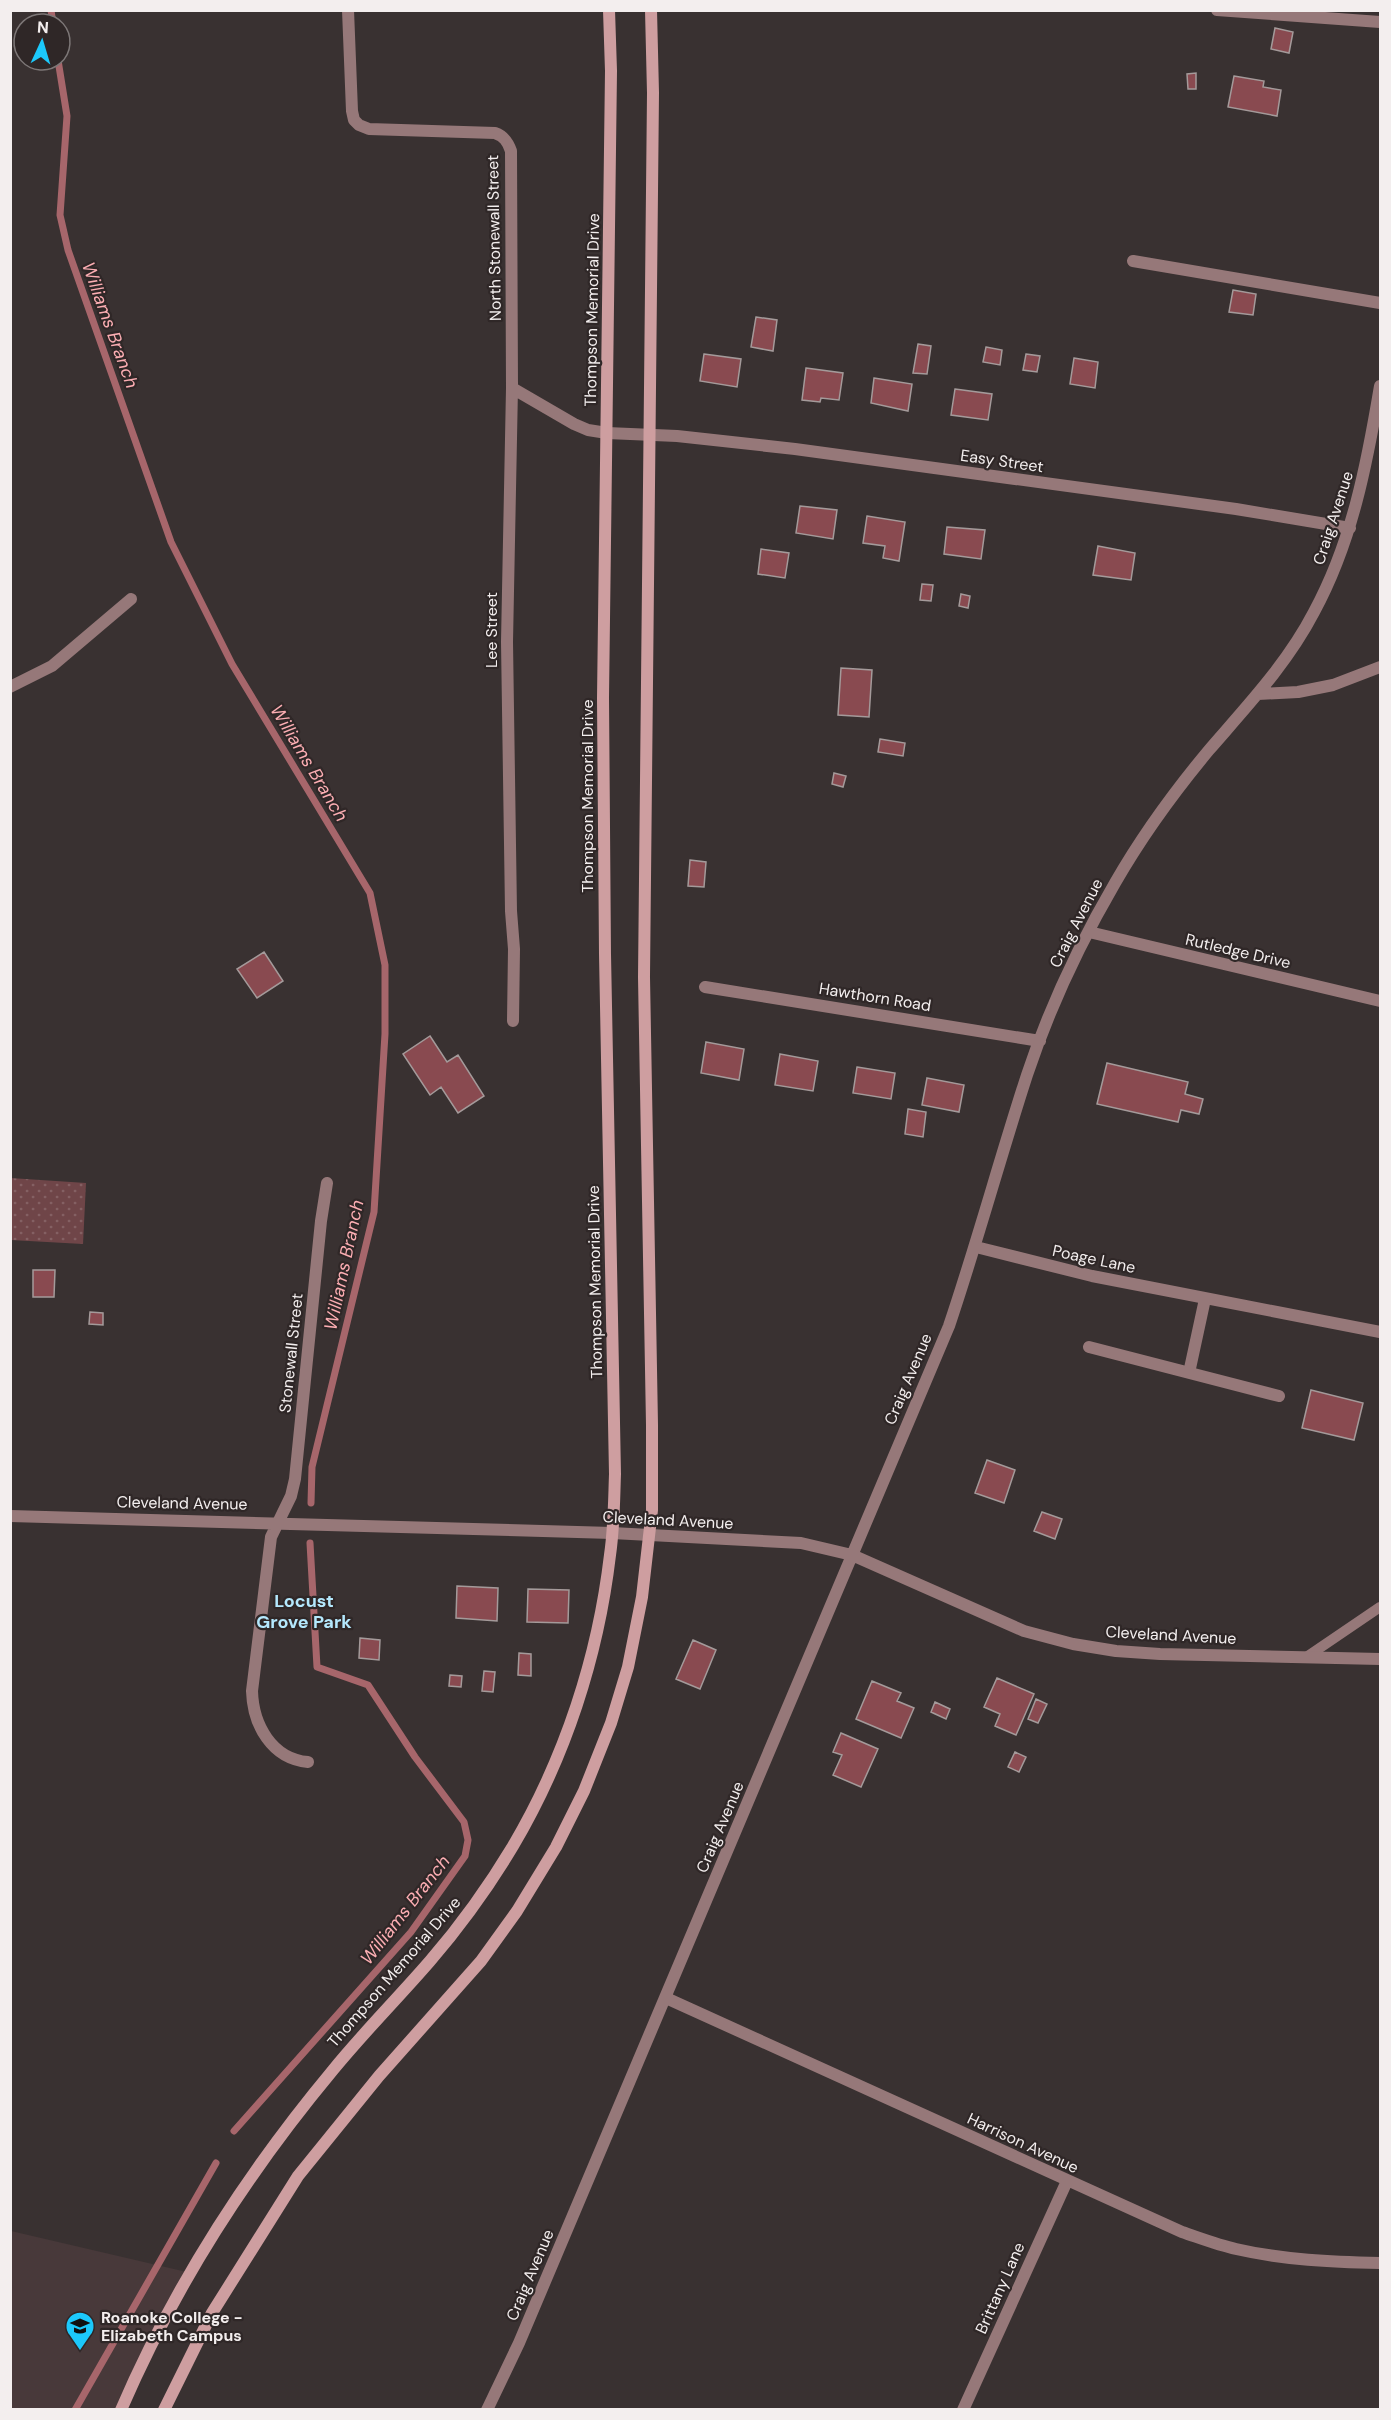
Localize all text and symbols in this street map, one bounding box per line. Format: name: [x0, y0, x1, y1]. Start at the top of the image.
north arrow: [12, 12, 72, 72]
text: N: [36, 17, 50, 38]
street label: North Stonewall Street: [482, 155, 506, 321]
street label: Thompson Memorial Drive: [580, 213, 604, 407]
water label: Williams Branch: [76, 259, 144, 391]
street label: Easy Street: [959, 445, 1045, 477]
street label: Craig Avenue: [1308, 468, 1358, 568]
street label: Lee Street: [481, 592, 502, 668]
street label: Thompson Memorial Drive: [577, 699, 598, 893]
water label: Williams Branch: [265, 700, 353, 826]
street label: Craig Avenue: [1045, 875, 1107, 971]
street label: Rutledge Drive: [1183, 929, 1293, 973]
street label: Hawthorn Road: [817, 978, 933, 1016]
street label: Thompson Memorial Drive: [583, 1185, 607, 1379]
water label: Williams Branch: [318, 1198, 370, 1332]
street label: Poage Lane: [1051, 1240, 1137, 1278]
street label: Stonewall Street: [274, 1292, 308, 1414]
street label: Craig Avenue: [879, 1330, 937, 1428]
street label: Cleveland Avenue: [116, 1491, 248, 1515]
street label: Cleveland Avenue: [602, 1506, 734, 1534]
district label: Locust Grove Park: [256, 1589, 352, 1634]
street label: Cleveland Avenue: [1105, 1621, 1237, 1649]
street label: Craig Avenue: [691, 1778, 749, 1876]
water label: Williams Branch: [355, 1850, 455, 1970]
street label: Thompson Memorial Drive: [323, 1892, 465, 2052]
street label: Harrison Avenue: [964, 2108, 1082, 2178]
street label: Craig Avenue: [501, 2226, 559, 2324]
street label: Brittany Lane: [970, 2239, 1030, 2337]
place label: Roanoke College - Elizabeth Campus: [101, 2307, 243, 2346]
school or university icon: Roanoke College - Elizabeth Campus: [64, 2310, 96, 2352]

